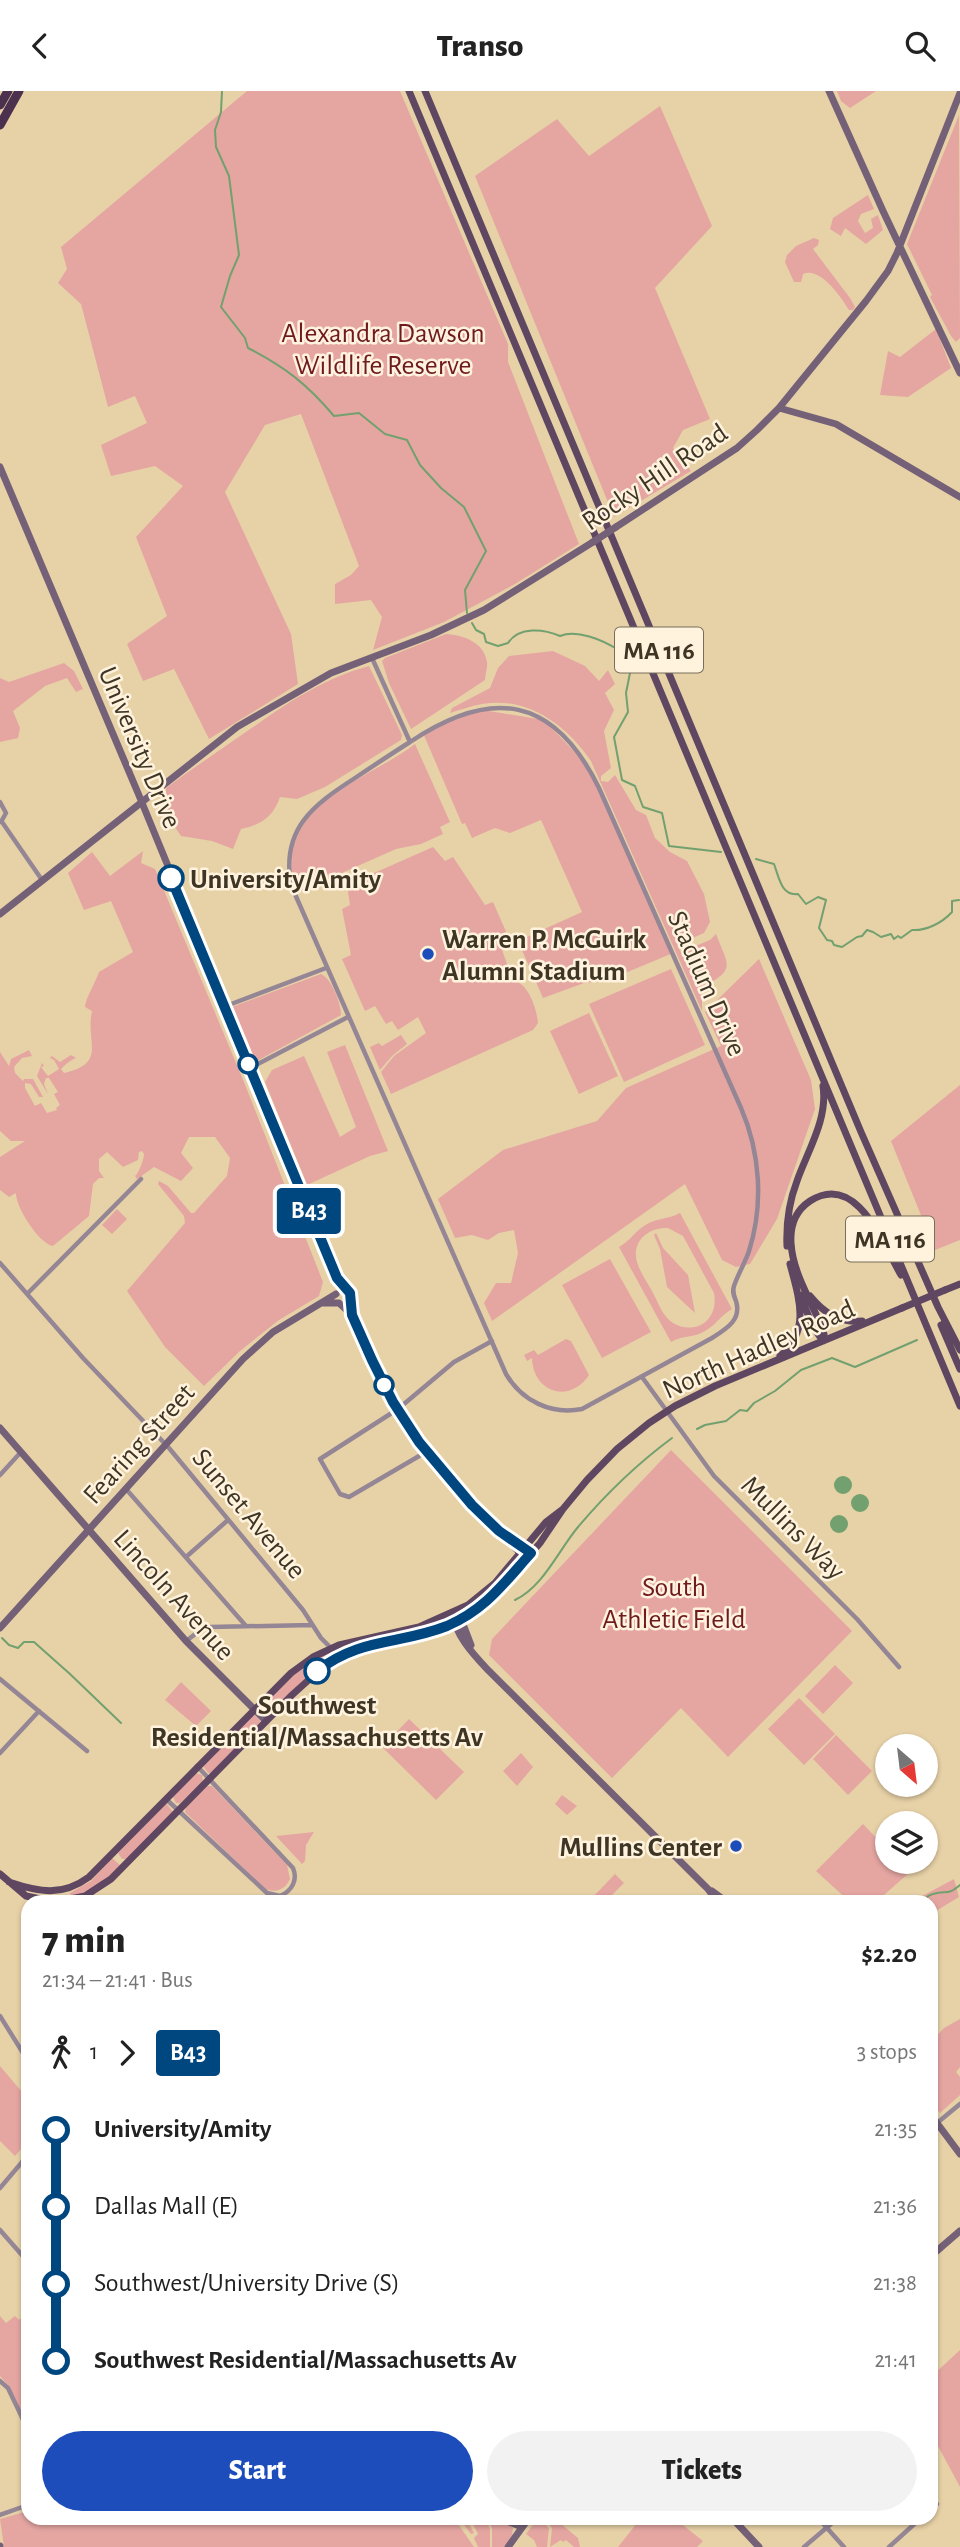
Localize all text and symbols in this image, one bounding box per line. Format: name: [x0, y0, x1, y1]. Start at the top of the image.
icon: back: [21, 27, 59, 65]
icon: search: [901, 27, 939, 65]
text: Transo: [437, 30, 523, 62]
park label: Alexandra Dawson Wildlife Reserve: [281, 320, 485, 380]
street label: Rocky Hill Road: [577, 419, 733, 536]
road number: MA 116: [615, 628, 703, 673]
street label: University Drive: [93, 663, 186, 833]
marker: University/Amity: [158, 865, 184, 891]
place label: University/Amity: [190, 866, 382, 894]
street label: Stadium Drive: [662, 907, 751, 1061]
place label: Warren P. McGuirk Alumni Stadium: [442, 926, 647, 986]
marker: Warren P. McGuirk Alumni Stadium: [420, 946, 436, 962]
unlabelled marker: [238, 1054, 258, 1074]
line badge: B43: [269, 1188, 349, 1234]
text: B43: [291, 1199, 327, 1223]
road number: MA 116: [846, 1217, 934, 1261]
street label: North Hadley Road: [658, 1295, 859, 1405]
unlabelled marker: [374, 1375, 394, 1395]
street label: Fearing Street: [79, 1379, 200, 1510]
street label: Sunset Avenue: [186, 1444, 311, 1585]
street label: Mullins Way: [735, 1471, 850, 1586]
street label: Lincoln Avenue: [108, 1525, 239, 1666]
park label: South Athletic Field: [602, 1574, 746, 1634]
marker: Southwest Residential/Massachusetts Av: [304, 1658, 330, 1684]
place label: Southwest Residential/Massachusetts Av: [151, 1692, 484, 1752]
north arrow: [875, 1734, 938, 1797]
map controls: [875, 1734, 938, 1874]
button: layers: [875, 1811, 938, 1874]
place label: Mullins Center: [559, 1834, 722, 1862]
marker: Mullins Center: [728, 1838, 744, 1854]
text: 7 min: [42, 1922, 126, 1960]
text: $2.20: [861, 1941, 917, 1967]
text: 21:34 – 21:41 · Bus: [42, 1969, 193, 1992]
icon: walk: [42, 2034, 80, 2072]
icon: forward: [108, 2034, 146, 2072]
text: 1: [90, 2041, 98, 2064]
text: B43: [170, 2041, 206, 2065]
text: 3 stops: [857, 2041, 917, 2064]
text: University/Amity: [94, 2116, 271, 2142]
text: 21:35: [874, 2118, 917, 2141]
text: Dallas Mall (E): [94, 2193, 239, 2219]
text: 21:36: [873, 2195, 917, 2218]
text: Southwest/University Drive (S): [94, 2270, 400, 2296]
text: 21:38: [873, 2272, 917, 2295]
text: Southwest Residential/Massachusetts Av: [94, 2347, 517, 2373]
text: 21:41: [874, 2349, 917, 2372]
button: Start: [42, 2431, 473, 2511]
button: Tickets: [487, 2431, 917, 2511]

